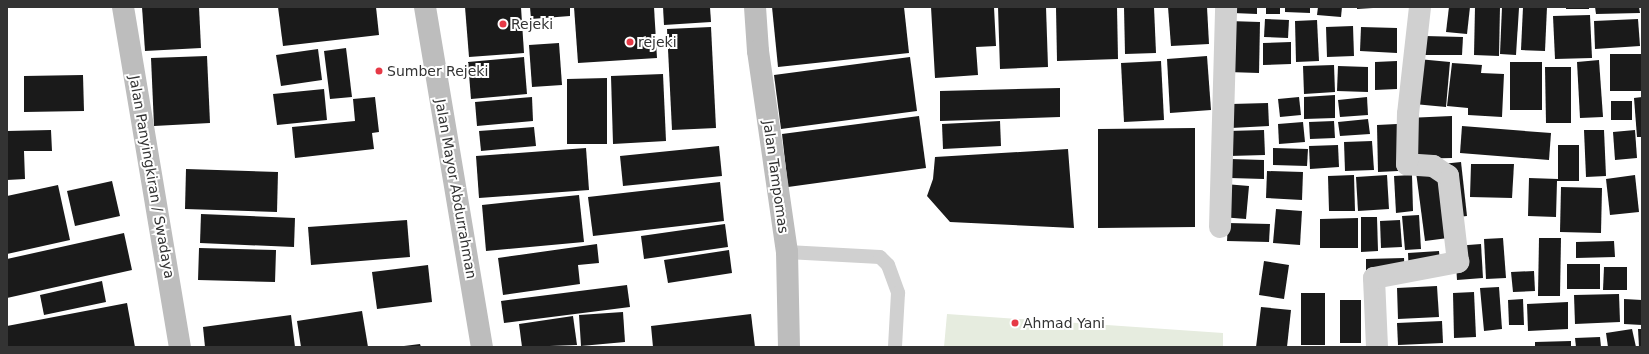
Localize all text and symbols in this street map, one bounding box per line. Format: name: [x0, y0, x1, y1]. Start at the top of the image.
place label: Rejeki: [511, 16, 553, 32]
marker: Rejeki: [498, 19, 508, 29]
place label: rejeki: [638, 34, 677, 50]
marker: rejeki: [625, 37, 635, 47]
place label: Sumber Rejeki: [387, 63, 488, 79]
marker: Sumber Rejeki: [374, 66, 384, 76]
street label: Jalan Panyingkiran / Swadaya: [126, 74, 178, 280]
street label: Jalan Mayor Abdurrahman: [432, 98, 480, 280]
street label: Jalan Tampomas: [760, 119, 792, 235]
place label: Ahmad Yani: [1023, 315, 1105, 331]
marker: Ahmad Yani: [1010, 318, 1020, 328]

